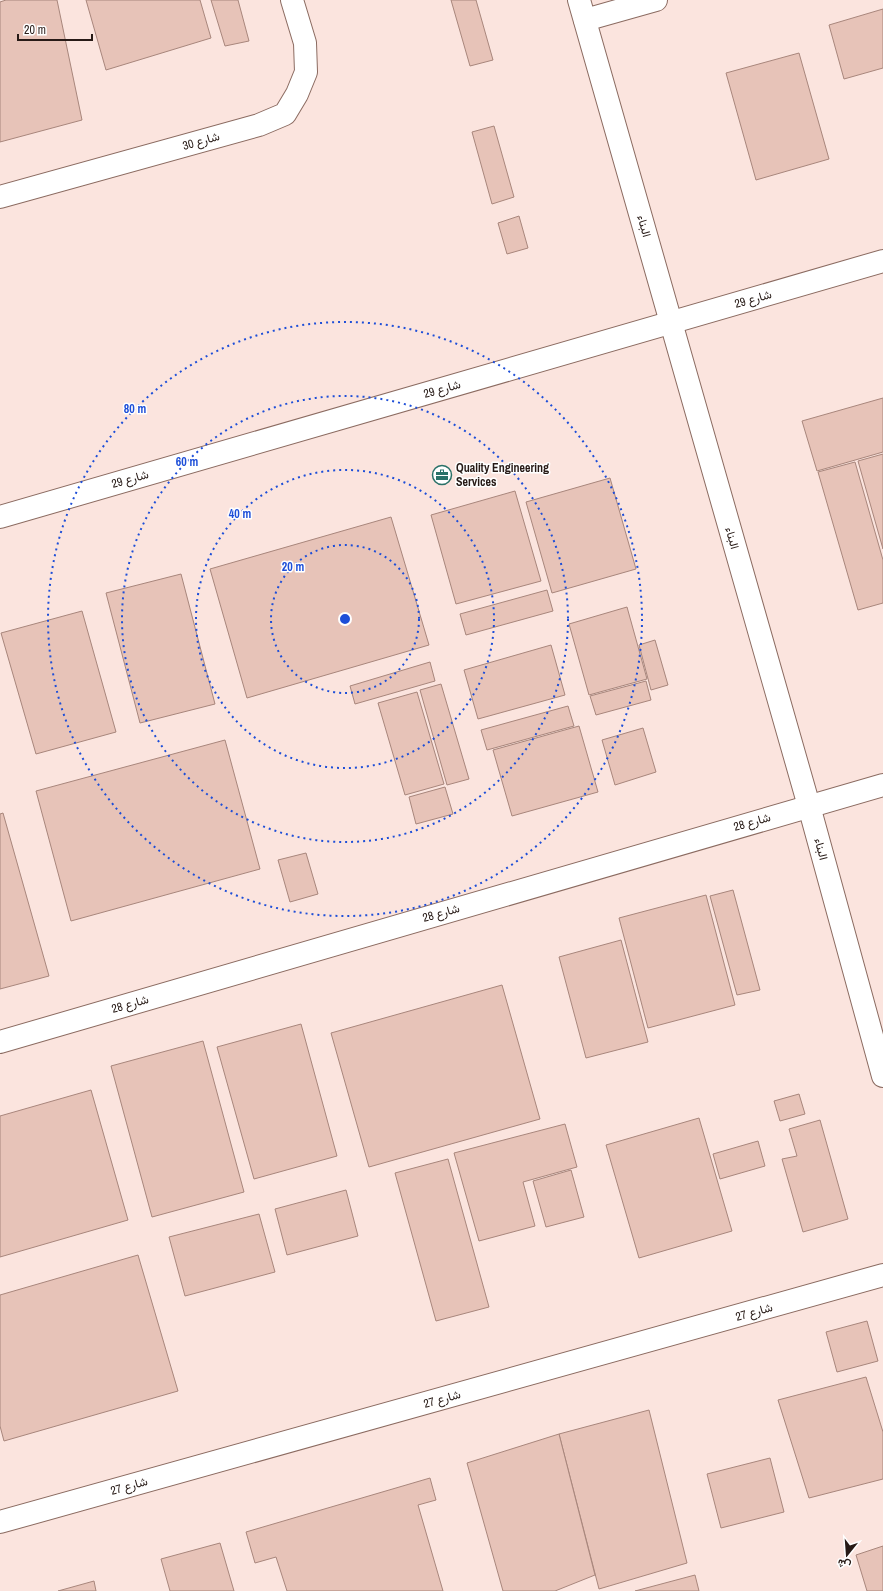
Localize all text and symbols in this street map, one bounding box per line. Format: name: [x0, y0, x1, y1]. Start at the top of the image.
scale bar: [18, 16, 92, 42]
text: 20 m: [24, 22, 46, 38]
street label: شارع 30: [181, 128, 222, 155]
street label: البناء: [633, 213, 655, 239]
street label: شارع 29: [733, 286, 774, 313]
street label: شارع 29: [422, 376, 463, 403]
text: 80 m: [124, 401, 146, 417]
text: 60 m: [176, 454, 198, 470]
place label: Quality Engineering Services: [456, 460, 549, 490]
office icon: Quality Engineering Services: [431, 464, 453, 486]
street label: شارع 29: [110, 466, 151, 493]
text: 40 m: [229, 506, 251, 522]
street label: البناء: [721, 525, 743, 551]
text: 20 m: [282, 559, 304, 575]
centre of rings: [338, 612, 352, 626]
street label: شارع 28: [732, 809, 773, 836]
street label: البناء: [810, 836, 832, 862]
street label: شارع 28: [421, 900, 462, 927]
street label: شارع 28: [110, 991, 151, 1018]
street label: شارع 27: [734, 1299, 775, 1326]
street label: شارع 27: [422, 1386, 463, 1413]
street label: شارع 27: [109, 1473, 150, 1500]
north arrow: [827, 1535, 867, 1575]
text: ش: [836, 1556, 852, 1573]

